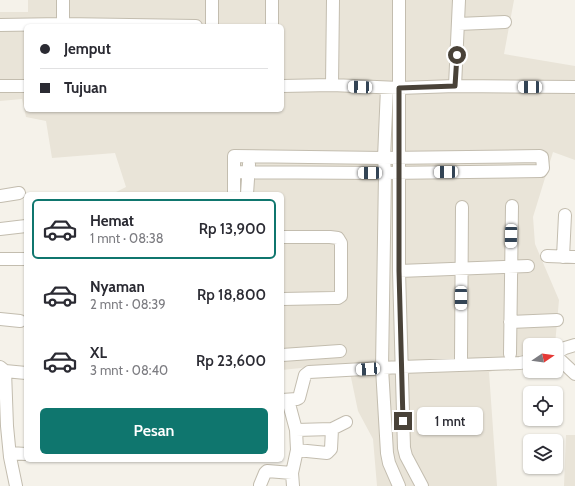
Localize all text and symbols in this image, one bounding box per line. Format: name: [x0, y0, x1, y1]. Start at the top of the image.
text: Jemput: [64, 40, 111, 58]
route start: [448, 46, 466, 64]
text: Tujuan: [64, 79, 107, 97]
car: [348, 81, 372, 93]
car: [518, 81, 542, 93]
car: [434, 166, 458, 178]
car: [358, 167, 382, 179]
icon: car: [42, 211, 78, 247]
text: Hemat: [90, 212, 134, 230]
text: Rp 13,900: [199, 220, 266, 238]
car: [505, 224, 517, 248]
text: 1 mnt · 08:38: [90, 230, 164, 246]
icon: car: [42, 277, 78, 313]
text: Nyaman: [90, 278, 145, 296]
text: Rp 18,800: [197, 286, 266, 304]
car: [455, 286, 467, 310]
text: 2 mnt · 08:39: [90, 296, 166, 312]
north arrow: [523, 338, 563, 378]
map controls: [523, 338, 563, 474]
icon: car: [42, 343, 78, 379]
text: XL: [90, 344, 107, 362]
text: Rp 23,600: [196, 352, 266, 370]
text: 3 mnt · 08:40: [90, 362, 168, 378]
car: [356, 362, 380, 376]
button: locate: [523, 386, 563, 426]
callout: 1 mnt: [417, 407, 483, 435]
button: Pesan: [40, 408, 268, 454]
route end: [394, 412, 412, 430]
text: 1 mnt: [435, 413, 465, 429]
button: layers: [523, 434, 563, 474]

